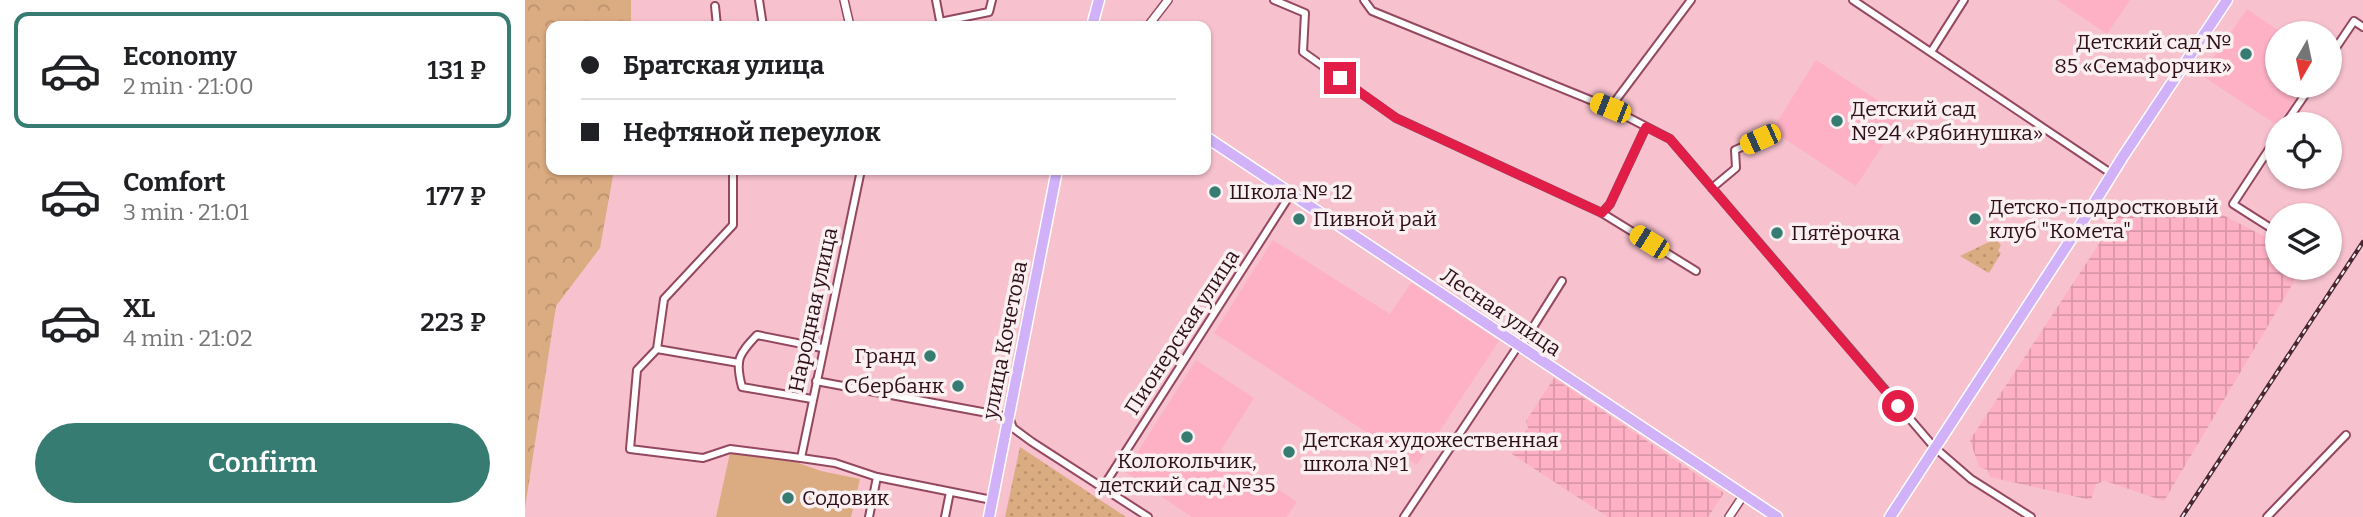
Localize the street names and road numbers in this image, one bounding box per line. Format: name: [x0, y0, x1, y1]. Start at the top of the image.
street label: Народная улица: [783, 225, 843, 395]
street label: Пионерская улица: [1119, 244, 1245, 419]
street label: улица Кочетова: [977, 258, 1033, 422]
street label: Лесная улица: [1436, 262, 1567, 362]

